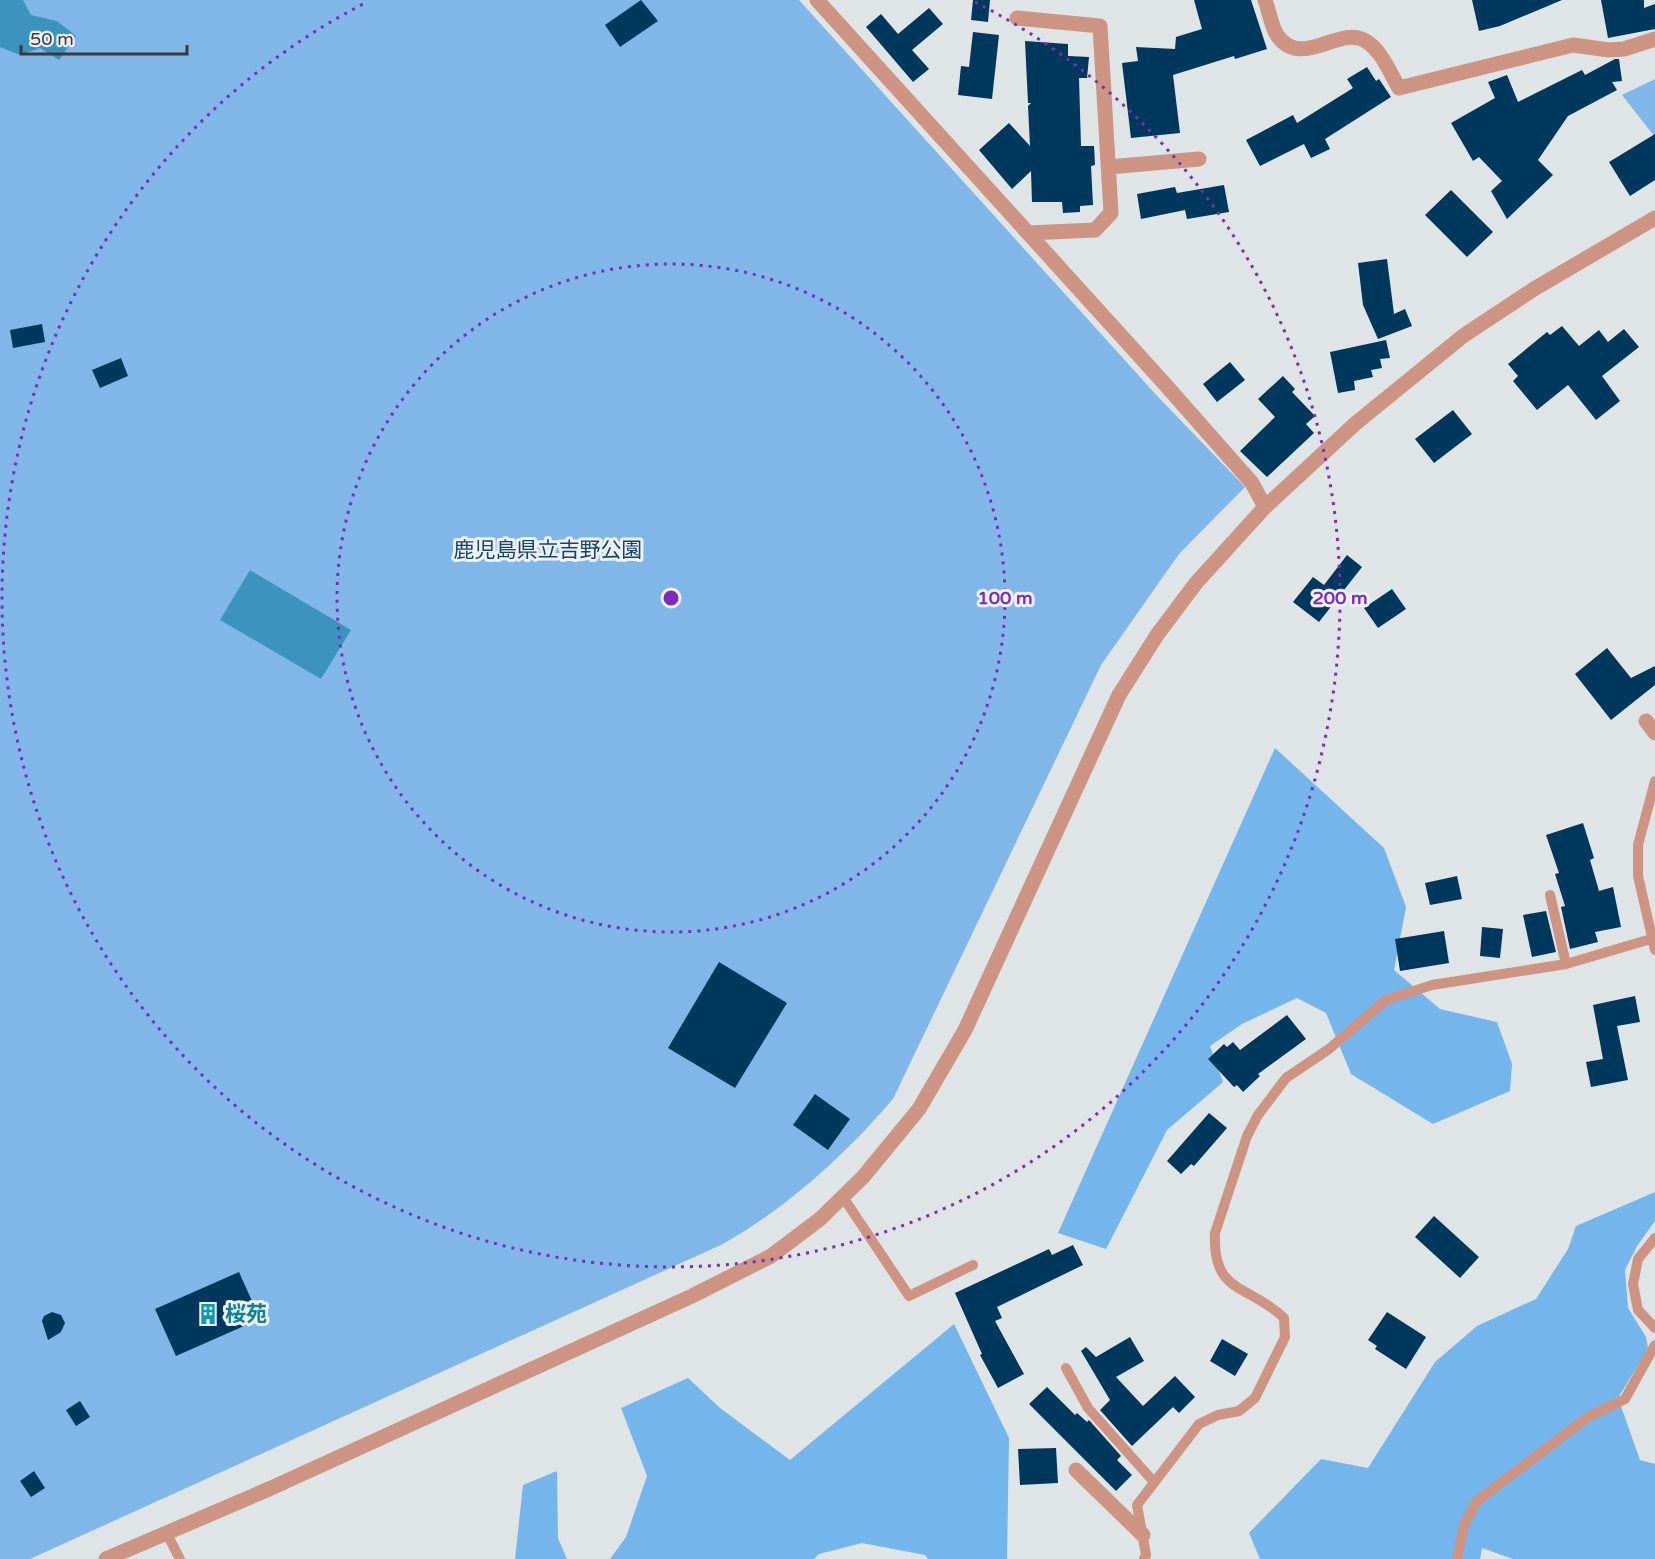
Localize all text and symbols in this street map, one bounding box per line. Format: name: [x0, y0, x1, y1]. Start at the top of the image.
scale bar: [21, 18, 188, 56]
text: 50 m: [30, 28, 74, 50]
park label: 鹿児島県立吉野公園: [454, 538, 643, 563]
text: 100 m: [977, 587, 1033, 609]
text: 200 m: [1312, 587, 1368, 609]
centre of rings: [661, 588, 681, 608]
building icon: 桜苑: [196, 1302, 220, 1326]
place label: 桜苑: [225, 1302, 267, 1327]

